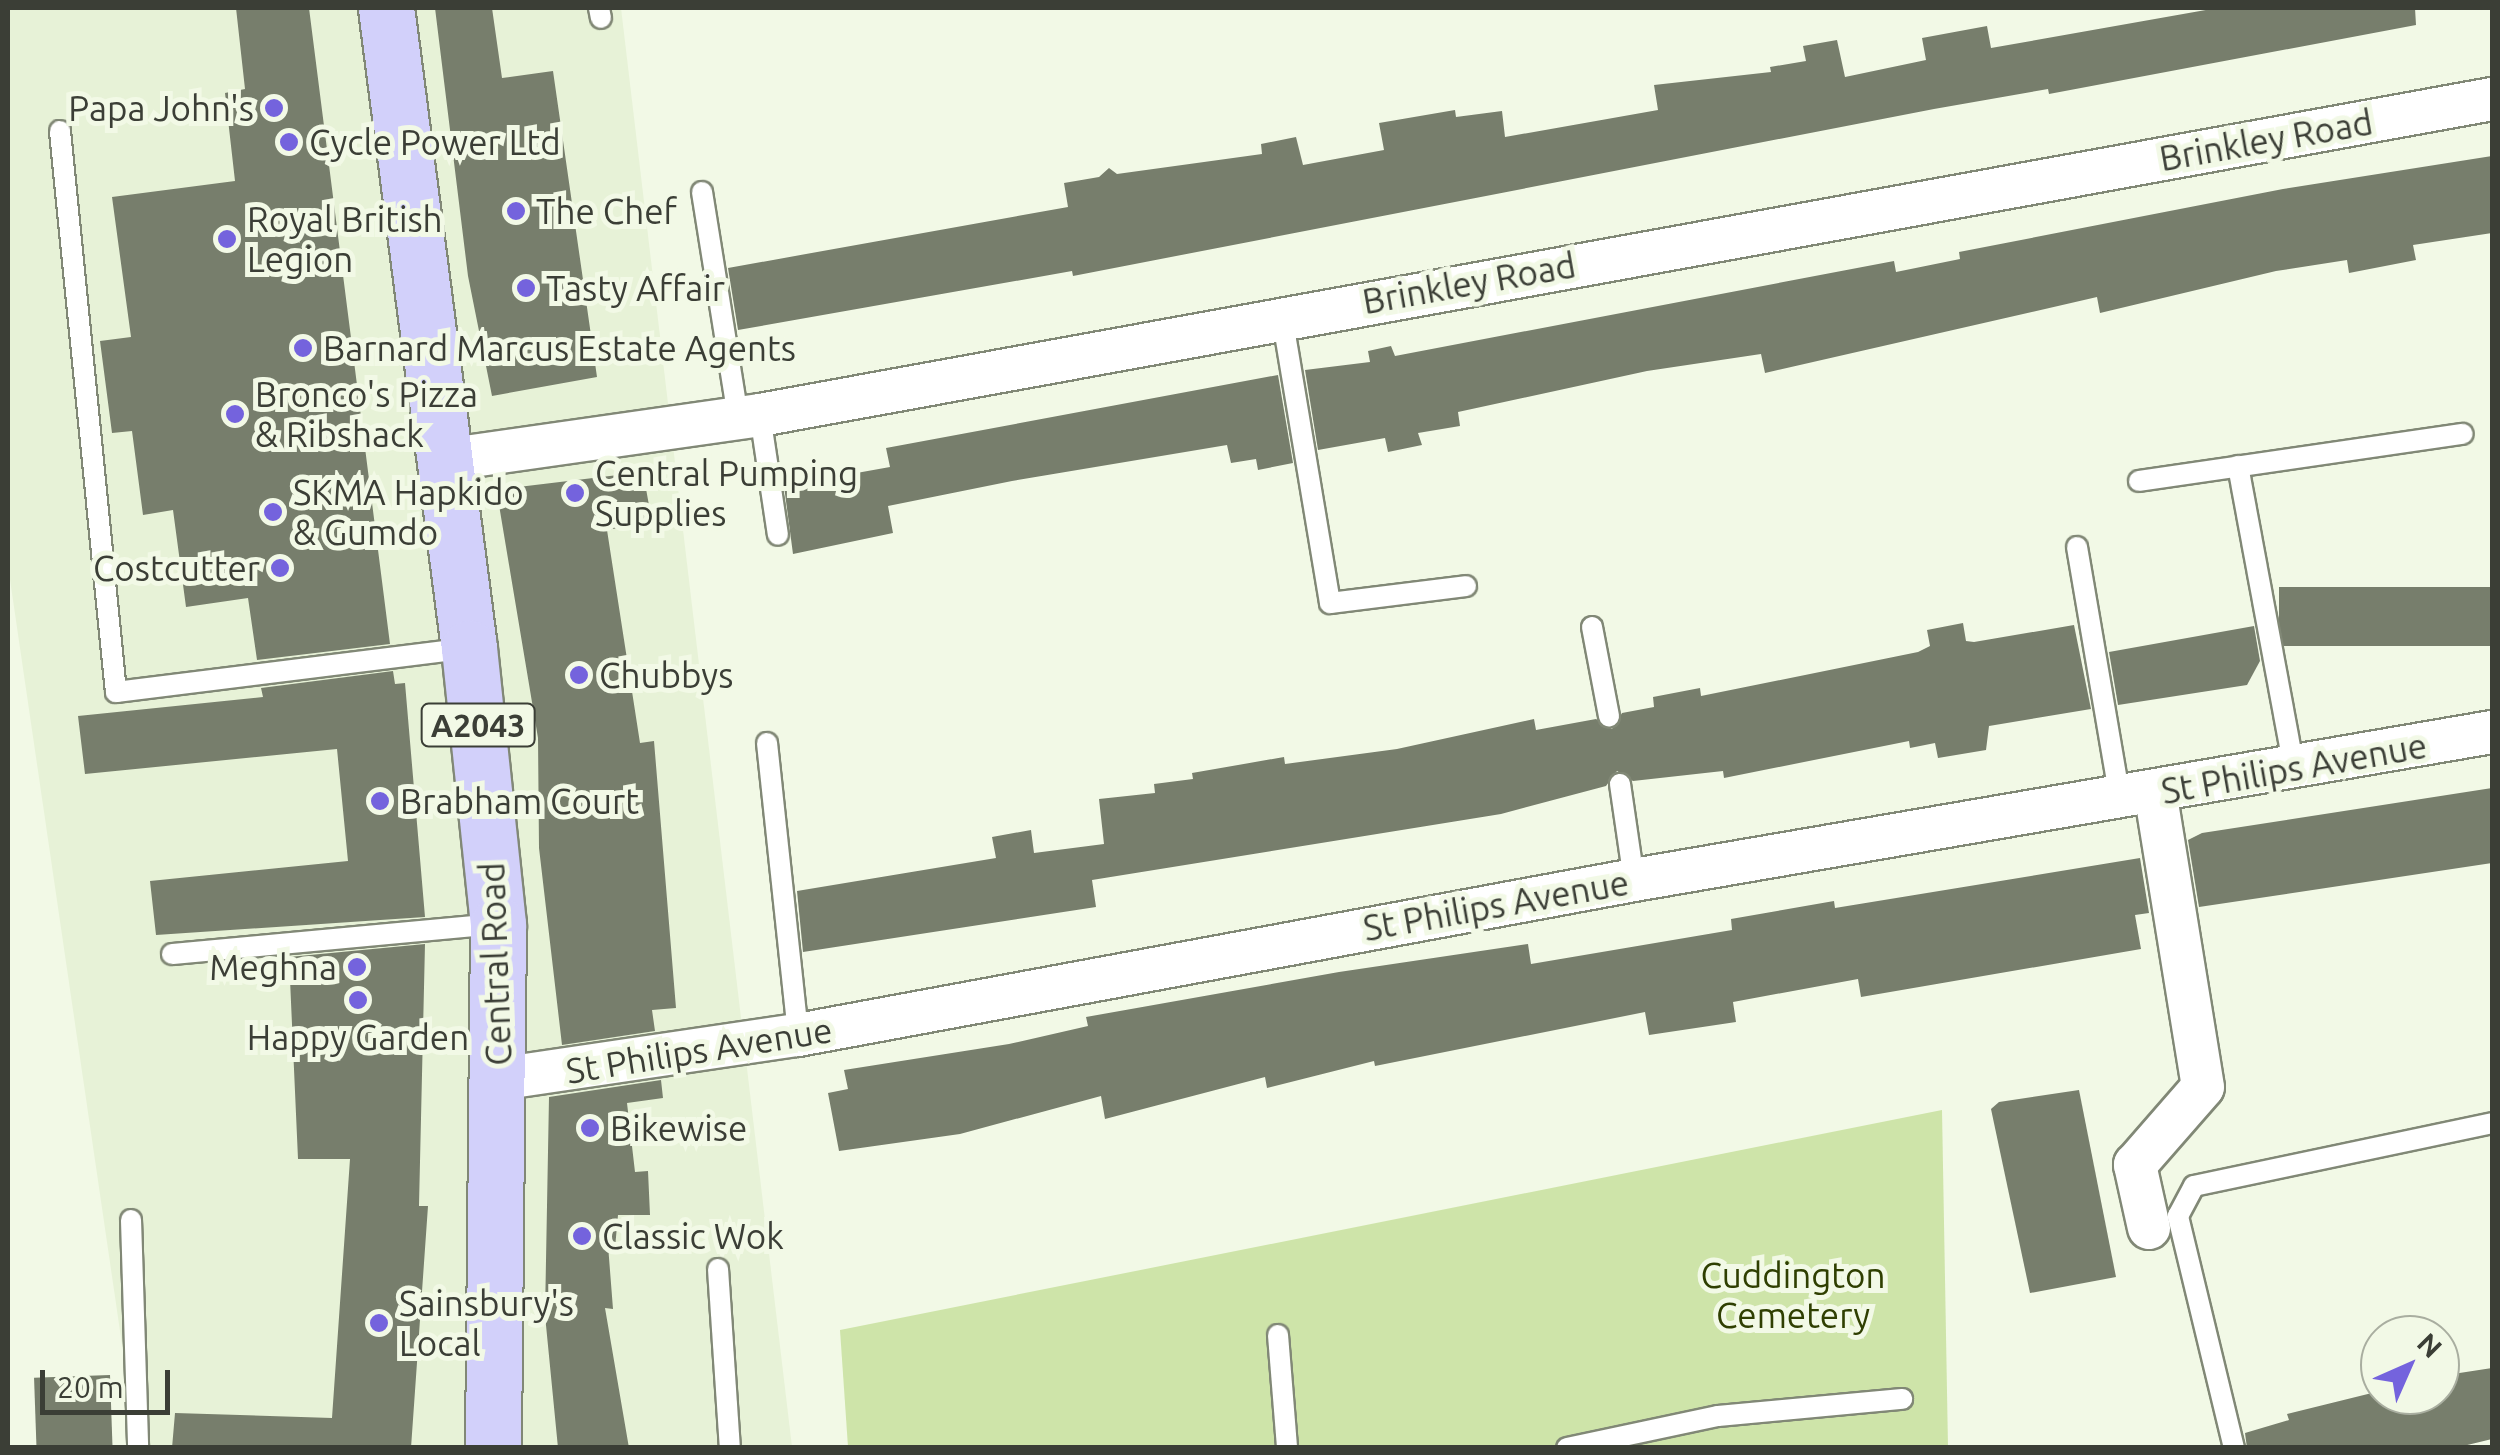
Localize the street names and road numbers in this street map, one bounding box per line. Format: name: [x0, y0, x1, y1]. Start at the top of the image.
street label: Brinkley Road: [2156, 101, 2376, 179]
street label: Brinkley Road: [1359, 244, 1579, 322]
road number: A2043: [420, 698, 536, 752]
street label: St Philips Avenue: [2158, 724, 2430, 812]
street label: St Philips Avenue: [1360, 861, 1632, 949]
street label: Central Road: [470, 862, 520, 1066]
street label: St Philips Avenue: [563, 1008, 835, 1092]

